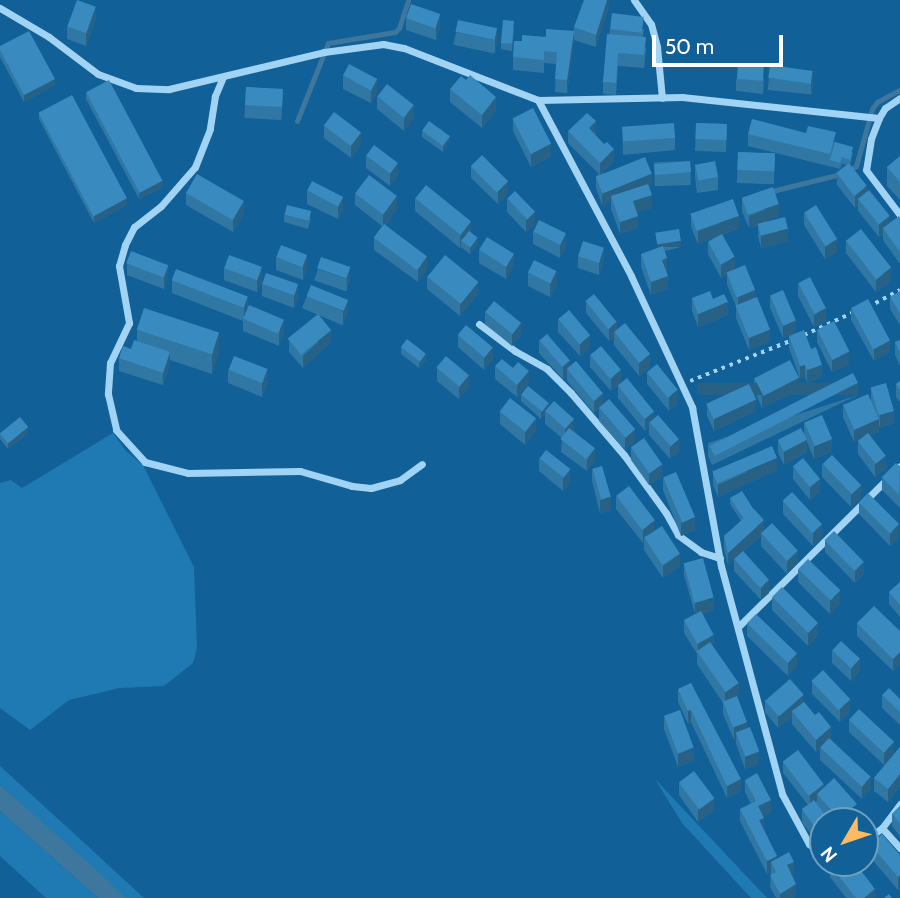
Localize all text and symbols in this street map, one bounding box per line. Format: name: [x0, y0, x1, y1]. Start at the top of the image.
scale bar: [655, 21, 786, 65]
text: 50 m: [665, 34, 714, 59]
north arrow: [809, 807, 879, 877]
text: N: [816, 842, 842, 867]

